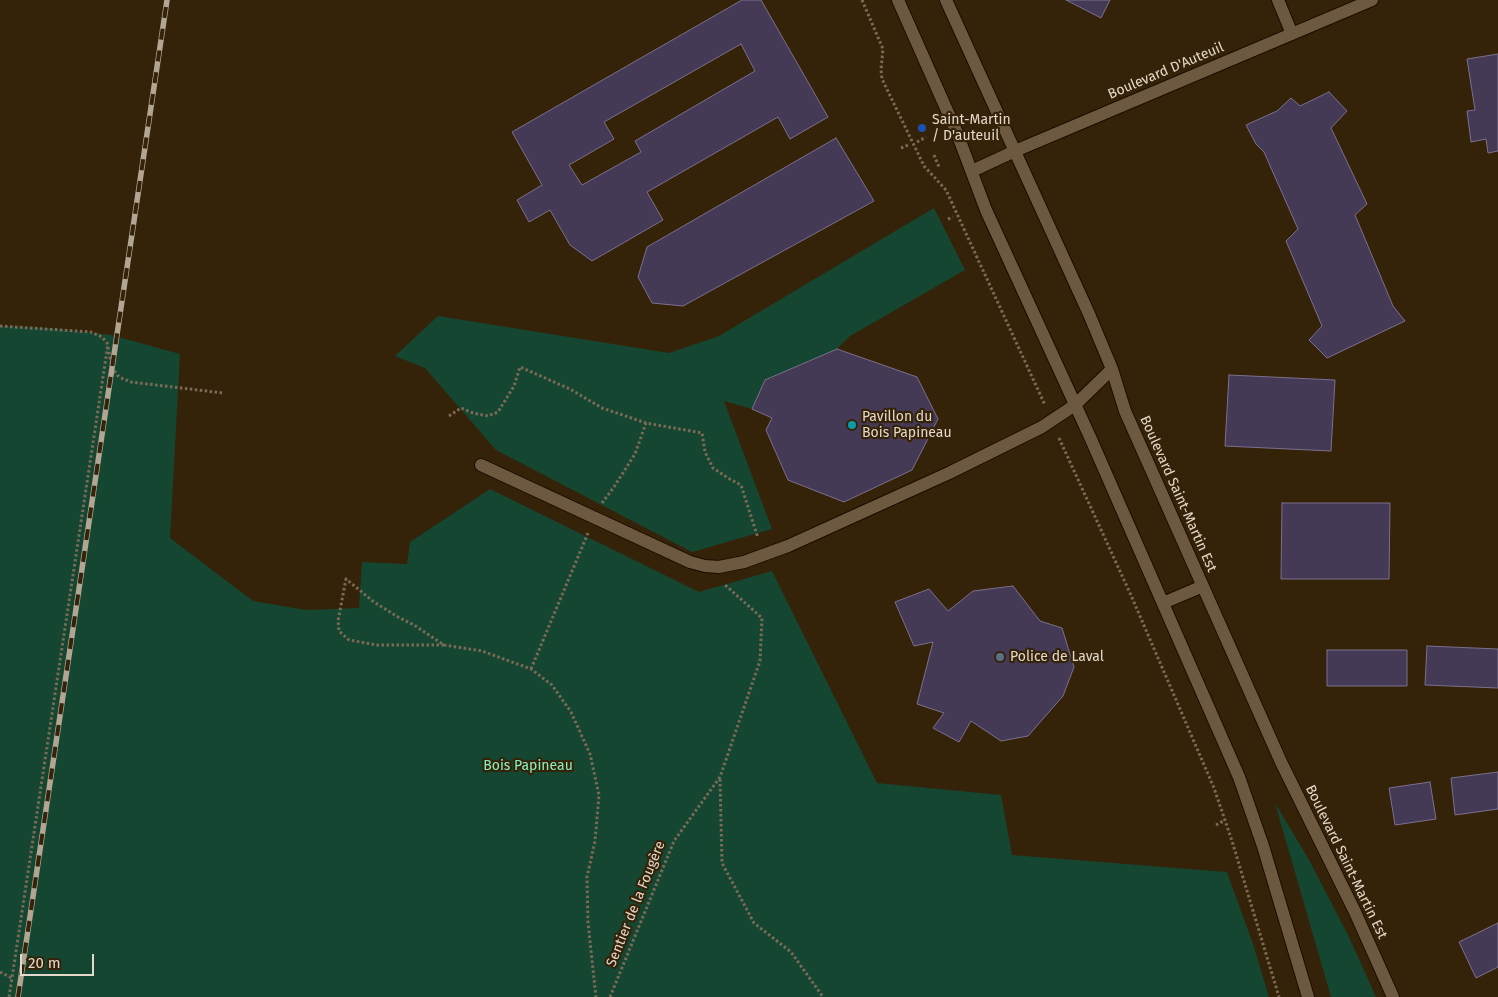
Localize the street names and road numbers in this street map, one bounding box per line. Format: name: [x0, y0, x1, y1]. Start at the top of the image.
street label: Boulevard D'Auteuil: [1106, 39, 1226, 103]
street label: Boulevard Saint-Martin Est: [1136, 413, 1220, 575]
street label: Boulevard Saint-Martin Est: [1301, 782, 1391, 942]
street label: Sentier de la Fougère: [603, 839, 669, 969]

